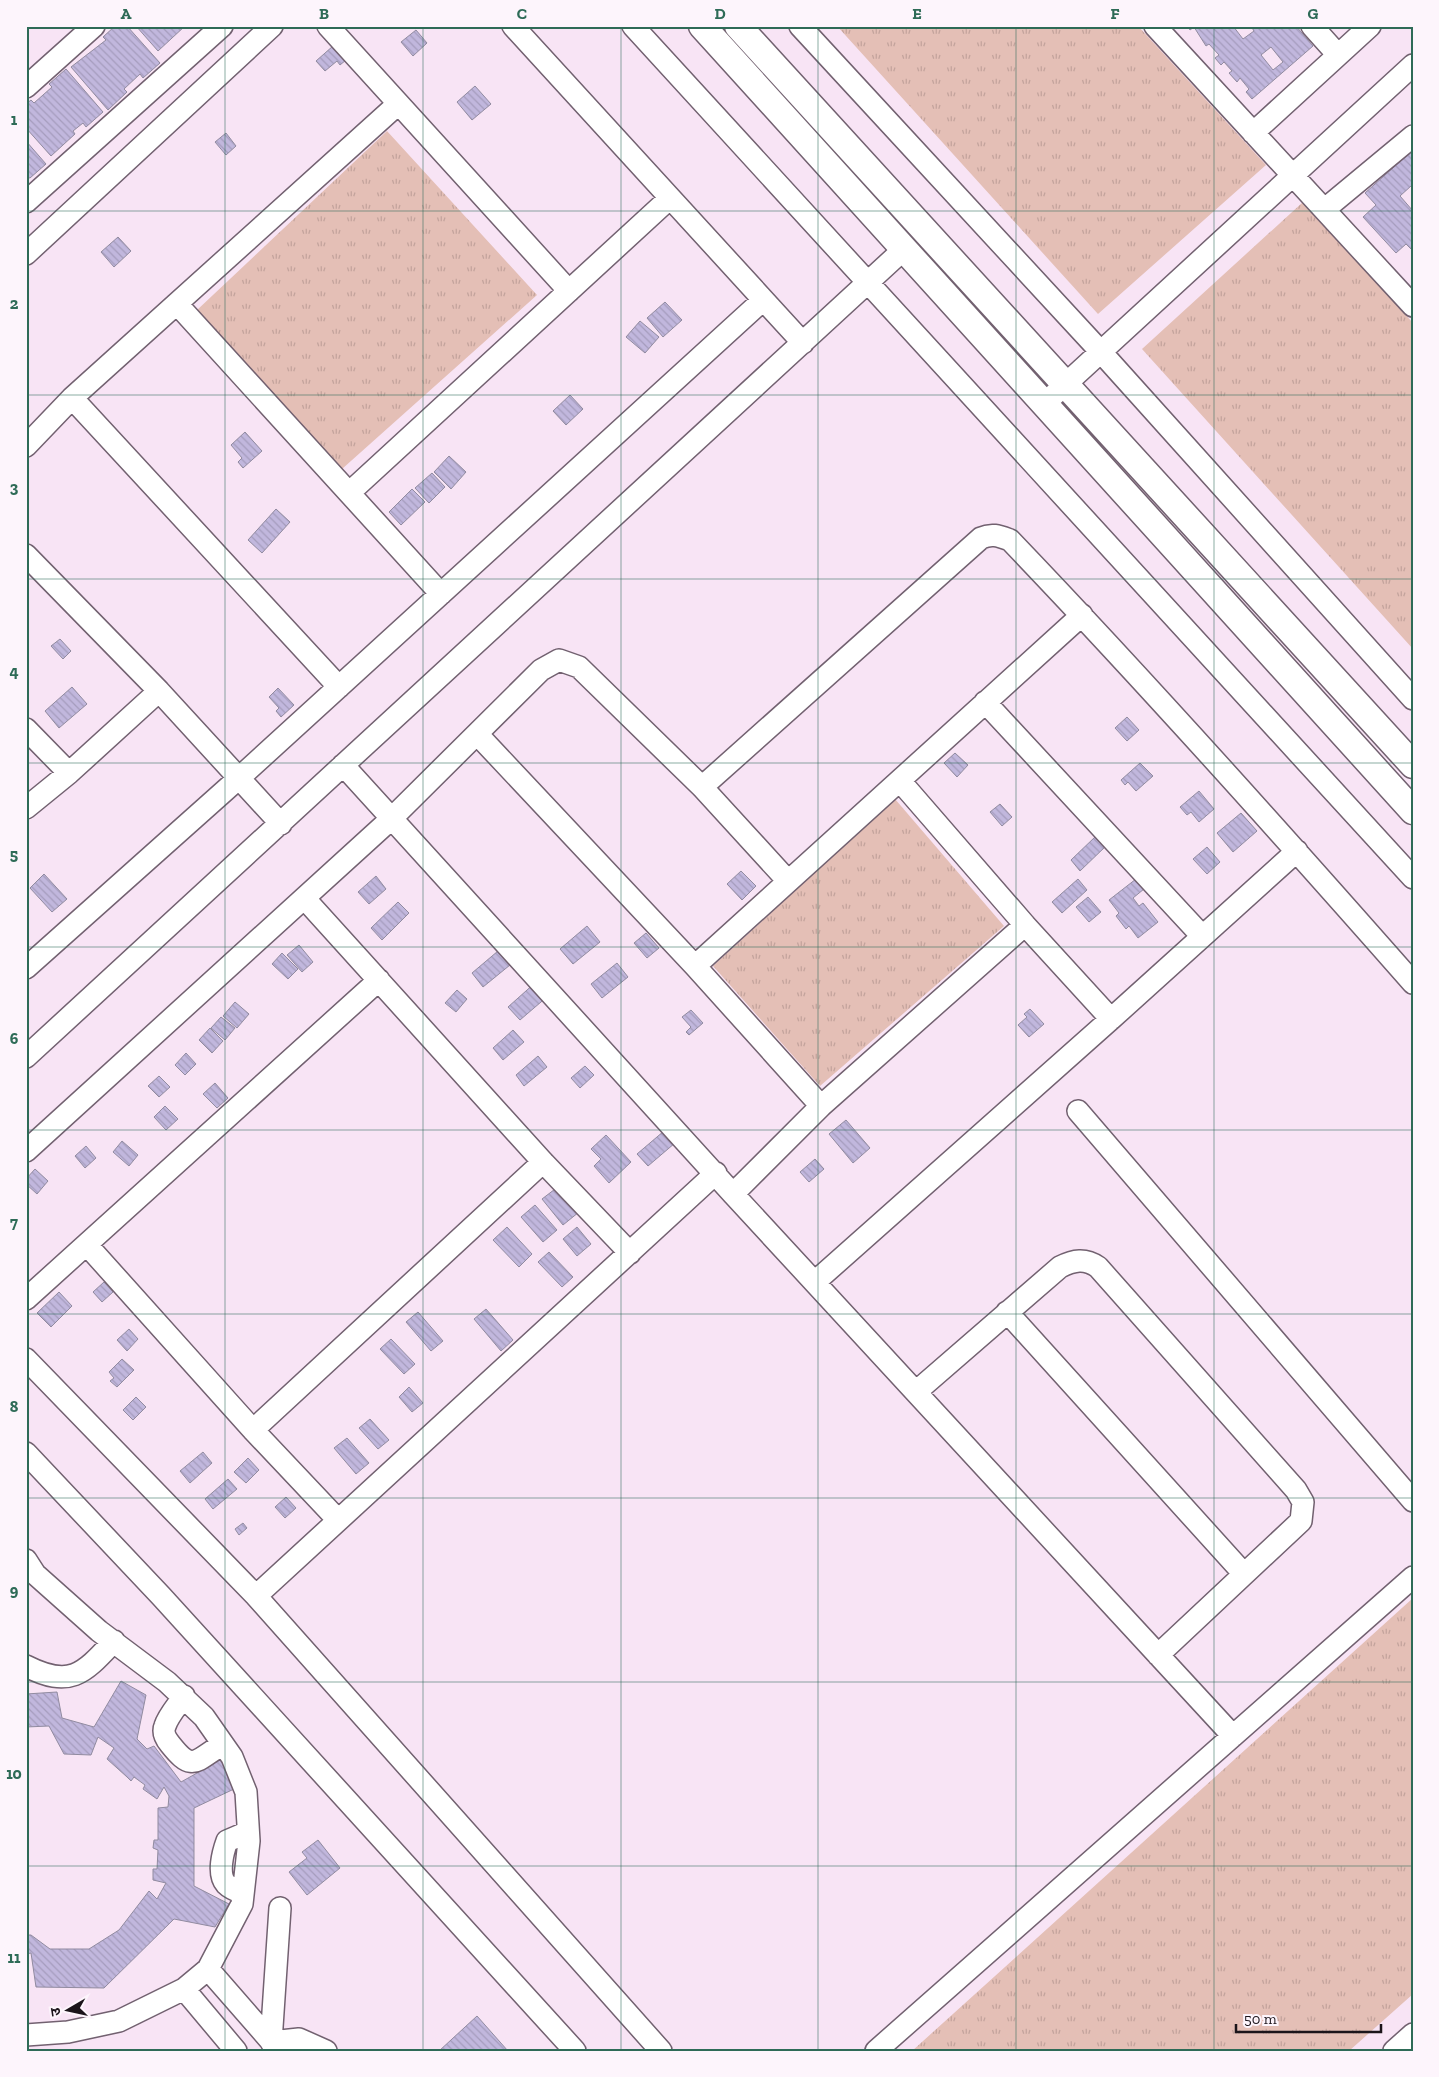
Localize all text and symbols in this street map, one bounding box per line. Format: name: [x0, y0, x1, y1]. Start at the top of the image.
text: A: [121, 4, 132, 23]
text: B: [319, 4, 329, 23]
text: C: [517, 4, 527, 23]
text: D: [714, 4, 726, 23]
text: E: [912, 4, 922, 23]
text: F: [1110, 4, 1120, 23]
text: G: [1308, 4, 1319, 23]
text: 1: [11, 110, 18, 129]
text: 2: [10, 294, 19, 313]
text: 3: [10, 478, 19, 497]
text: 4: [9, 662, 19, 681]
text: 5: [10, 845, 18, 864]
text: 6: [10, 1029, 19, 1048]
text: 7: [10, 1213, 18, 1232]
text: 8: [10, 1397, 19, 1416]
text: 9: [10, 1581, 19, 1600]
text: 10: [6, 1764, 22, 1783]
text: 11: [8, 1948, 21, 1967]
north arrow: [42, 1984, 92, 2034]
scale bar: [1236, 2002, 1382, 2034]
text: उ: [46, 2006, 65, 2017]
text: 50 m: [1244, 2010, 1277, 2028]

